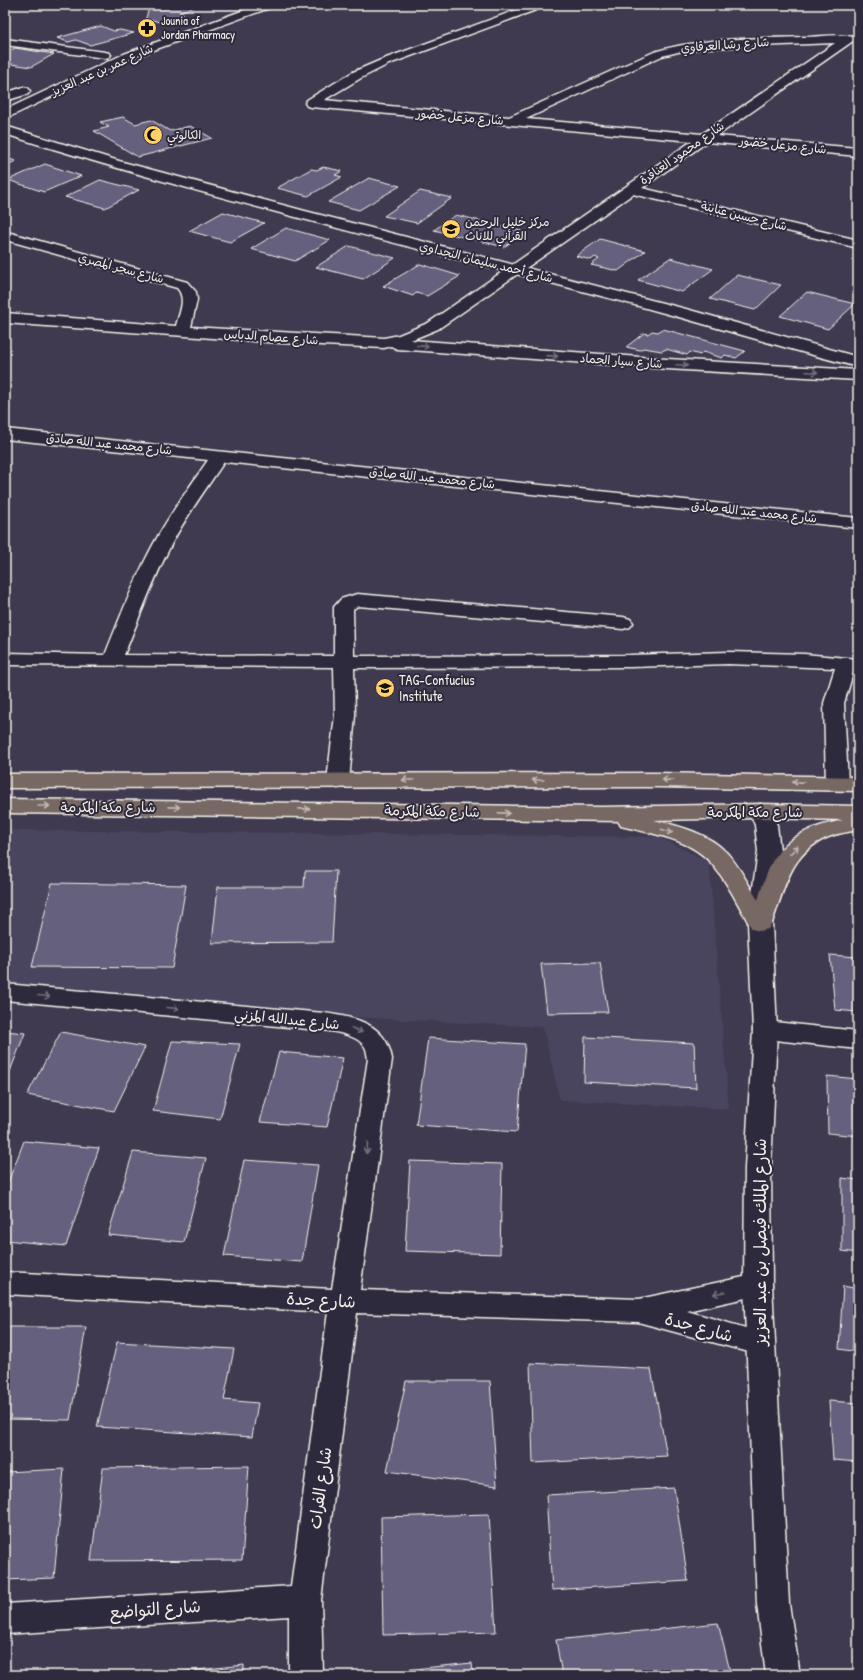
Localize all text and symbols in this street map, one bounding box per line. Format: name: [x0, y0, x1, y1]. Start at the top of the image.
place label: Jounia of Jordan Pharmacy: [161, 12, 235, 43]
pharmacy icon: Jounia of Jordan Pharmacy: [136, 17, 158, 39]
street label: شارع رشا العرقاوي: [680, 33, 770, 57]
street label: شارع عمر بن عبد العزيز: [47, 39, 156, 101]
street label: شارع مزعل خضور: [415, 104, 504, 130]
street label: شارع محمود العناقرة: [636, 117, 728, 189]
mosque icon: الكالوتي: [142, 124, 164, 146]
place label: الكالوتي: [167, 126, 201, 146]
street label: شارع مزعل خضور: [738, 131, 827, 159]
street label: شارع حسين عبابنة: [699, 197, 789, 235]
place label: مركز خليل الرحمن القرأني للاناث: [465, 213, 550, 247]
school or university icon: مركز خليل الرحمن القرأني للاناث: [440, 218, 462, 240]
street label: شارع أحمد سليمان النجداوي: [417, 237, 555, 287]
street label: شارع سحر المصري: [76, 248, 166, 288]
street label: شارع عصام الدباس: [223, 325, 319, 349]
one-way arrow: [416, 342, 429, 349]
street label: شارع سيار الحماد: [579, 349, 663, 373]
one-way arrow: [545, 352, 558, 359]
one-way arrow: [675, 361, 688, 368]
one-way arrow: [805, 368, 818, 376]
street label: شارع محمد عبد الله صادق: [45, 428, 173, 460]
street label: شارع محمد عبد الله صادق: [368, 462, 496, 494]
street label: شارع محمد عبد الله صادق: [690, 496, 818, 528]
place label: TAG-Confucius Institute: [399, 670, 475, 705]
school or university icon: TAG-Confucius Institute: [374, 677, 396, 699]
one-way arrow: [402, 776, 415, 784]
one-way arrow: [532, 776, 545, 784]
one-way arrow: [662, 776, 675, 784]
one-way arrow: [792, 778, 805, 786]
street label: شارع مكة المكرمة: [60, 797, 156, 817]
street label: شارع مكة المكرمة: [384, 800, 480, 822]
street label: شارع مكة المكرمة: [707, 802, 803, 822]
one-way arrow: [37, 803, 50, 810]
one-way arrow: [167, 803, 180, 811]
one-way arrow: [297, 806, 310, 813]
one-way arrow: [497, 809, 510, 816]
one-way arrow: [660, 828, 673, 835]
one-way arrow: [789, 845, 799, 855]
one-way arrow: [37, 992, 50, 999]
one-way arrow: [166, 1004, 179, 1011]
street label: شارع عبدالله المزني: [233, 1004, 341, 1037]
one-way arrow: [351, 1027, 363, 1035]
street label: شارع الملك فيصل بن عبد العزيز: [748, 1138, 772, 1348]
one-way arrow: [363, 1142, 371, 1155]
street label: شارع جدة: [286, 1286, 356, 1314]
one-way arrow: [713, 1290, 726, 1298]
street label: شارع جدة: [662, 1306, 736, 1348]
street label: شارع الفرات: [302, 1446, 338, 1530]
street label: شارع التواضع: [108, 1594, 202, 1624]

